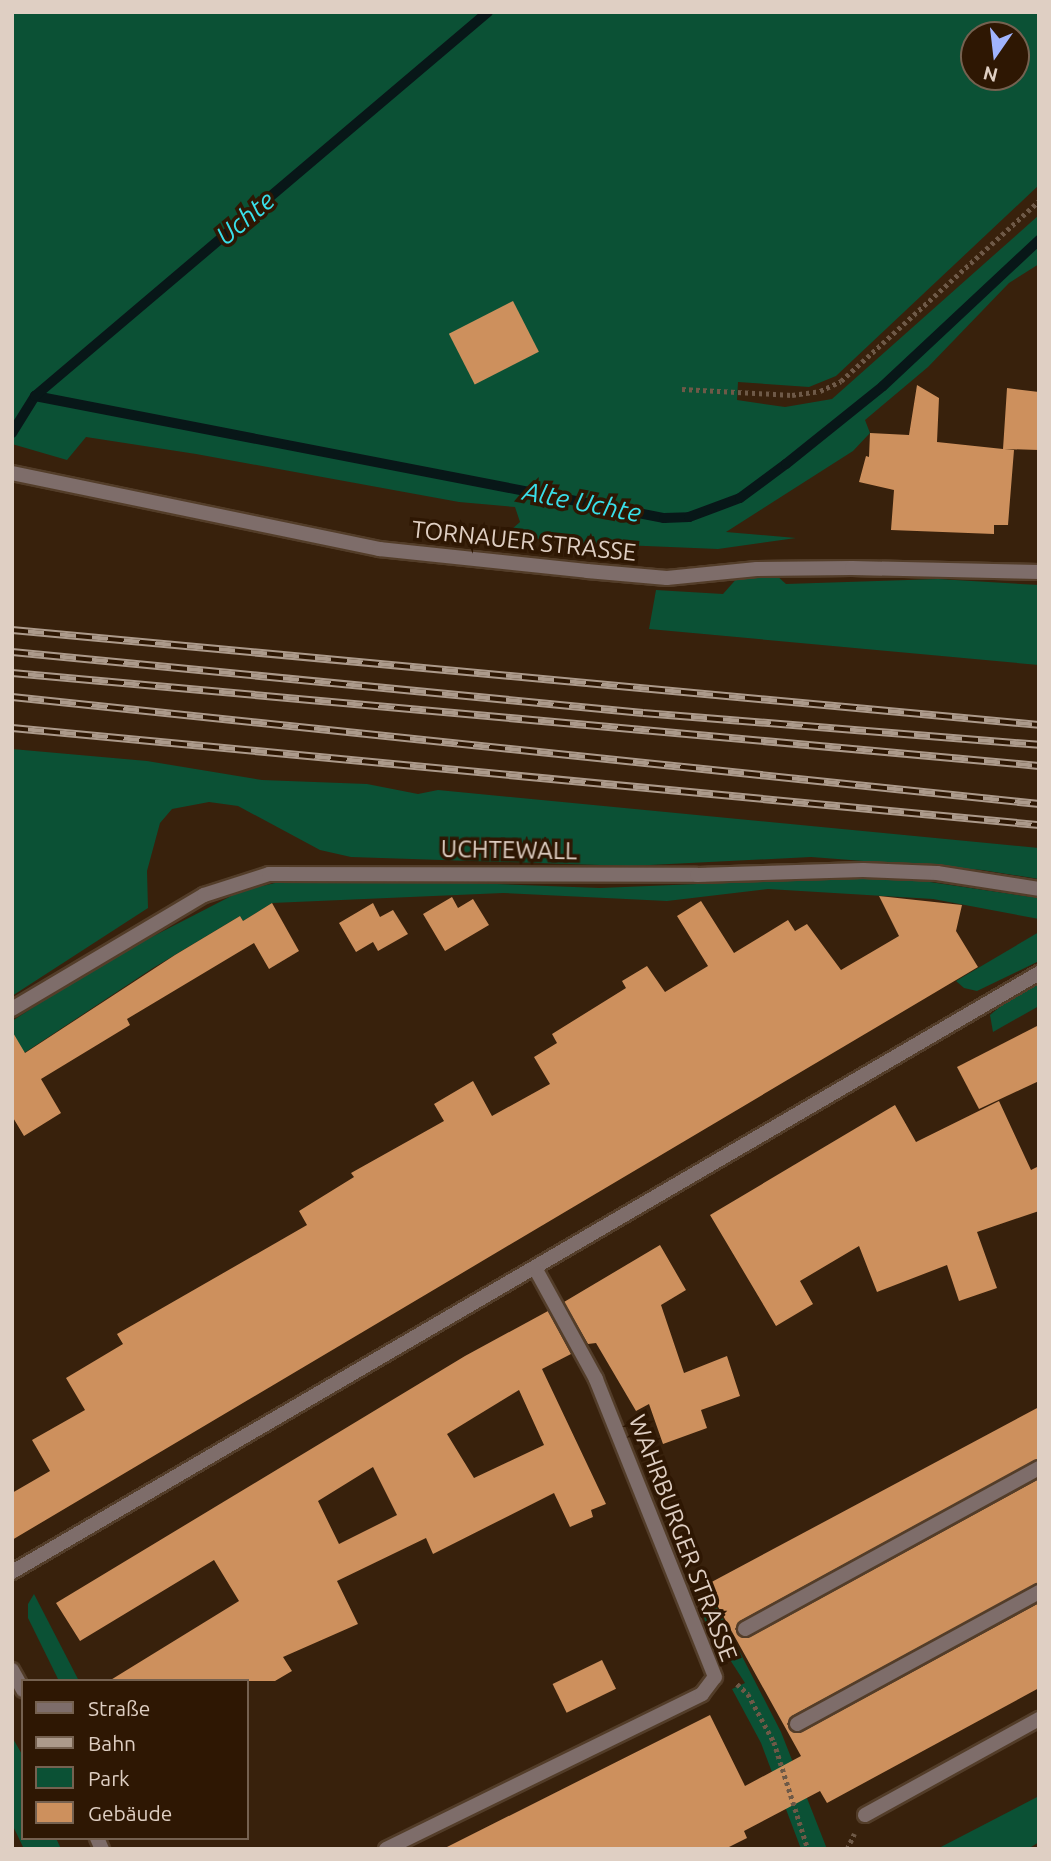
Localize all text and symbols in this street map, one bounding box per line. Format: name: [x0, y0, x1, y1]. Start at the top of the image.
north arrow: [960, 21, 1030, 91]
text: N: [981, 62, 1000, 87]
water label: Uchte: [209, 185, 281, 251]
water label: Alte Uchte: [520, 475, 644, 529]
street label: TORNAUER STRASSE: [410, 515, 638, 567]
street label: UCHTEWALL: [440, 834, 578, 866]
street label: WAHRBURGER STRASSE: [623, 1411, 743, 1665]
legend: [21, 1679, 248, 1840]
text: Straße: [88, 1696, 150, 1720]
text: Bahn: [88, 1731, 136, 1755]
text: Park: [88, 1766, 130, 1790]
text: Gebäude: [88, 1801, 172, 1825]

